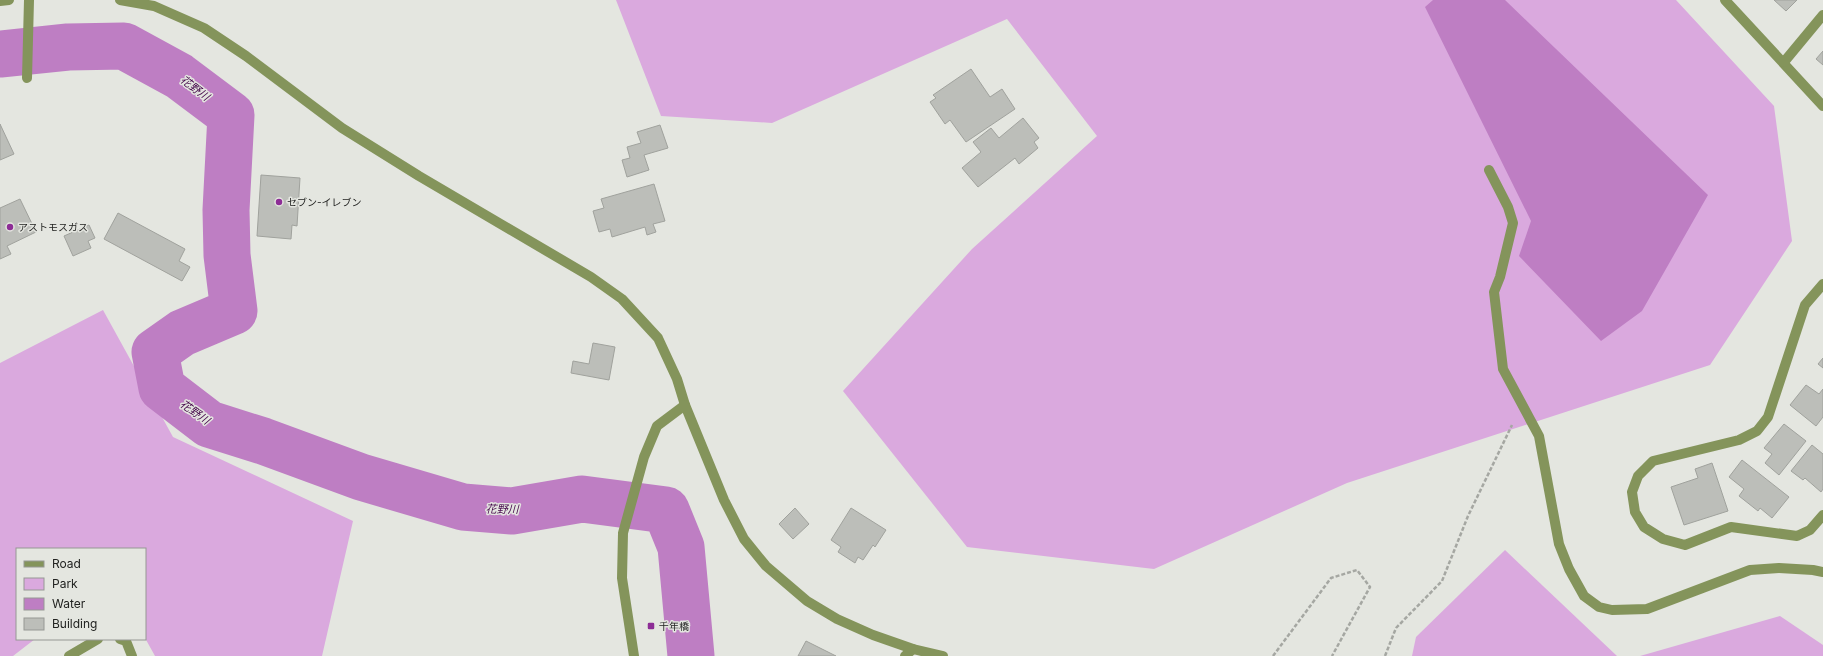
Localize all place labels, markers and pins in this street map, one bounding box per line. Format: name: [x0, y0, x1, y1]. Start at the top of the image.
place label: セブン-イレブン: [287, 196, 362, 208]
marker: セブン-イレブン: [274, 197, 284, 207]
place label: アストモスガス: [18, 221, 88, 233]
marker: アストモスガス: [5, 222, 15, 232]
place label: 千年橋: [659, 620, 689, 632]
marker: 千年橋: [646, 621, 656, 631]

